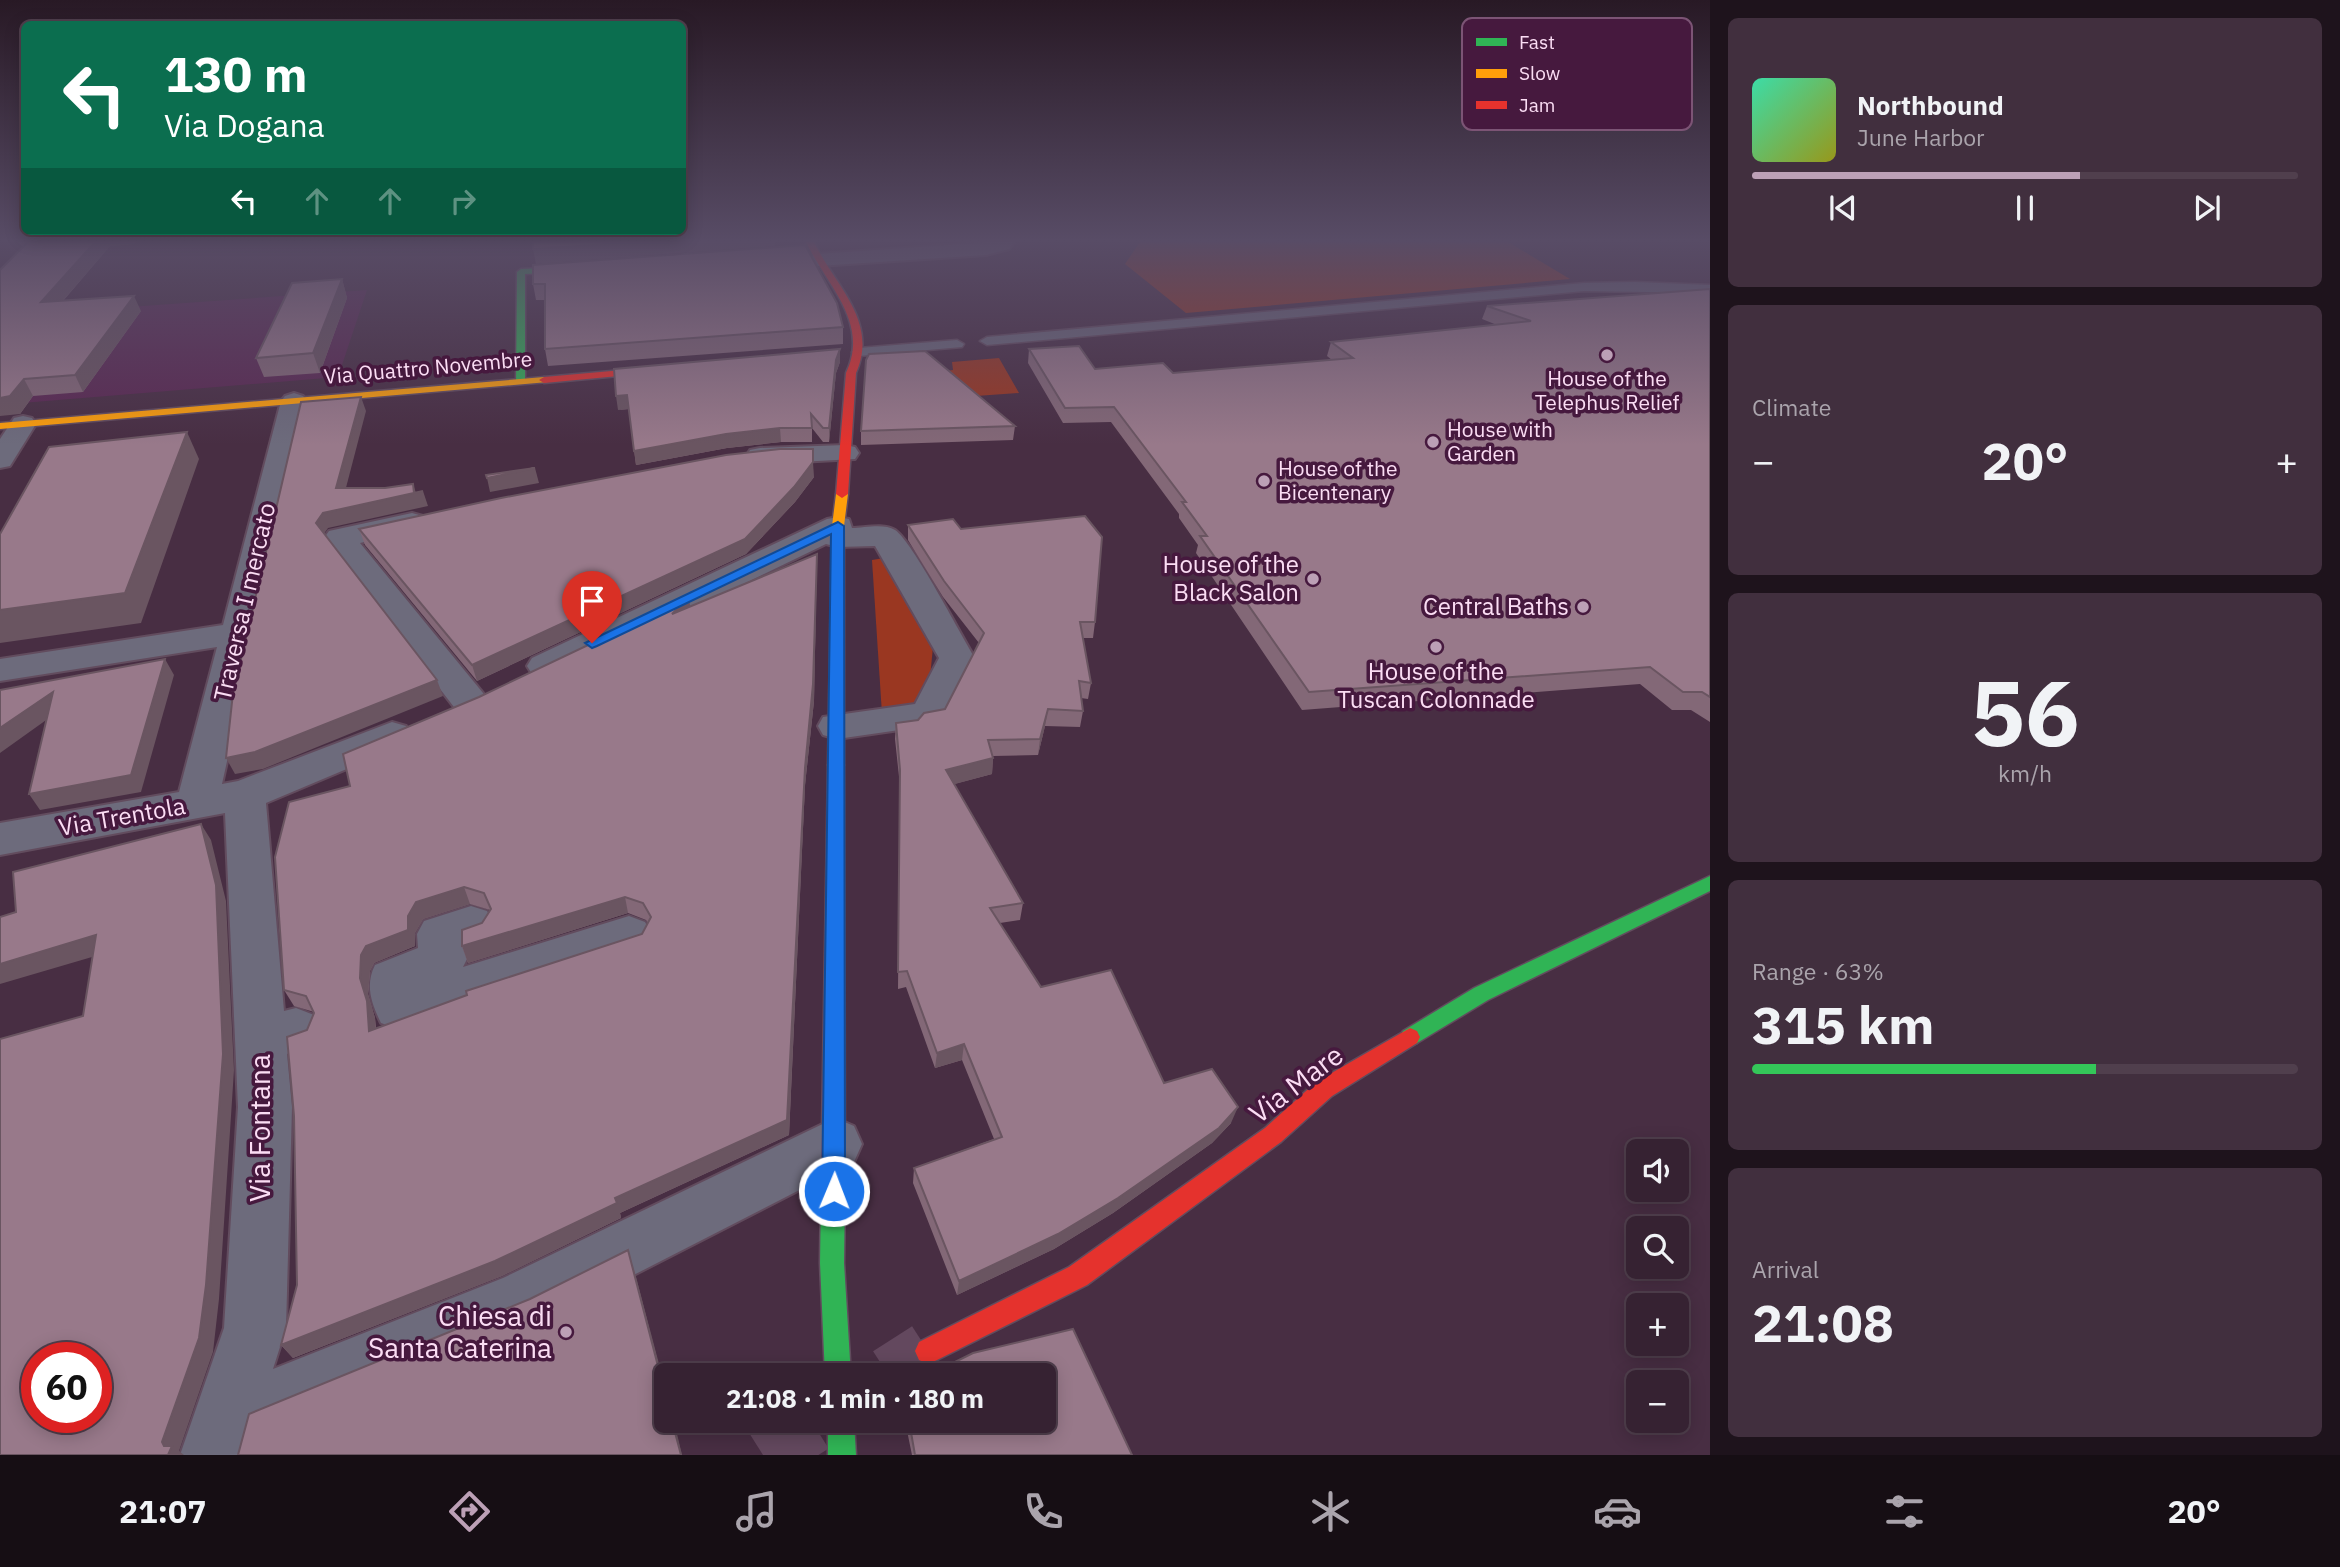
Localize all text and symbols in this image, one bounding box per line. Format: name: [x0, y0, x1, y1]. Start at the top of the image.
legend: [1462, 18, 1692, 130]
text: Fast: [1519, 30, 1555, 54]
text: 130 m: [164, 42, 308, 105]
icon: left: [49, 49, 140, 140]
text: Slow: [1519, 61, 1560, 85]
text: Northbound: [1857, 88, 2004, 122]
text: Jam: [1519, 93, 1555, 117]
text: Via Dogana: [164, 104, 325, 146]
text: June Harbor: [1857, 122, 1985, 152]
icon: left: [225, 182, 263, 220]
icon: ahead: [298, 182, 336, 220]
icon: ahead: [371, 182, 409, 220]
icon: right: [444, 182, 482, 220]
icon: previous: [1824, 189, 1862, 227]
icon: pause: [2006, 189, 2044, 227]
icon: next: [2188, 189, 2226, 227]
street label: Via Quattro Novembre: [323, 344, 533, 390]
marker: House of the Telephus Relief: [1599, 347, 1615, 363]
place label: House of the Telephus Relief: [1535, 364, 1679, 416]
text: Climate: [1752, 392, 1831, 422]
place label: House with Garden: [1447, 415, 1553, 467]
text: 20°: [1982, 427, 2068, 494]
marker: House with Garden: [1425, 434, 1441, 450]
text: −: [1752, 436, 1775, 485]
text: +: [2275, 436, 2298, 485]
place label: House of the Bicentenary: [1278, 454, 1397, 506]
marker: House of the Bicentenary: [1256, 473, 1272, 489]
street label: Traversa I mercato: [206, 500, 282, 704]
place label: House of the Black Salon: [1162, 548, 1299, 608]
pin: [562, 571, 622, 643]
marker: House of the Black Salon: [1305, 571, 1321, 587]
icon: arrive: [573, 582, 611, 620]
place label: Central Baths: [1423, 590, 1569, 622]
marker: Central Baths: [1575, 599, 1591, 615]
marker: House of the Tuscan Colonnade: [1428, 639, 1444, 655]
text: 56: [1970, 653, 2080, 771]
place label: House of the Tuscan Colonnade: [1337, 655, 1535, 715]
text: km/h: [1998, 758, 2052, 788]
street label: Via Trentola: [56, 789, 188, 843]
text: Range · 63%: [1752, 956, 1884, 986]
text: 315 km: [1752, 991, 1934, 1058]
street label: Via Mare: [1241, 1036, 1350, 1131]
street label: Via Fontana: [241, 1054, 278, 1202]
map controls: [1626, 1139, 1689, 1433]
button: sound: [1626, 1139, 1689, 1202]
position arrow: [797, 1154, 871, 1228]
button: search: [1626, 1216, 1689, 1279]
text: Arrival: [1752, 1254, 1819, 1284]
text: 21:08: [1752, 1289, 1894, 1356]
button: +: [1626, 1293, 1689, 1356]
place label: Chiesa di Santa Caterina: [368, 1297, 552, 1366]
marker: Chiesa di Santa Caterina: [558, 1324, 574, 1340]
speed limit sign: 60: [21, 1342, 112, 1433]
button: −: [1626, 1370, 1689, 1433]
text: 21:08 · 1 min · 180 m: [726, 1381, 984, 1415]
icon: directions: [445, 1487, 494, 1536]
icon: music: [732, 1487, 781, 1536]
icon: phone: [1019, 1487, 1068, 1536]
icon: climate: [1306, 1487, 1355, 1536]
icon: car: [1593, 1487, 1642, 1536]
icon: filters: [1880, 1487, 1929, 1536]
text: 21:07: [119, 1490, 206, 1532]
text: 20°: [2167, 1490, 2221, 1532]

